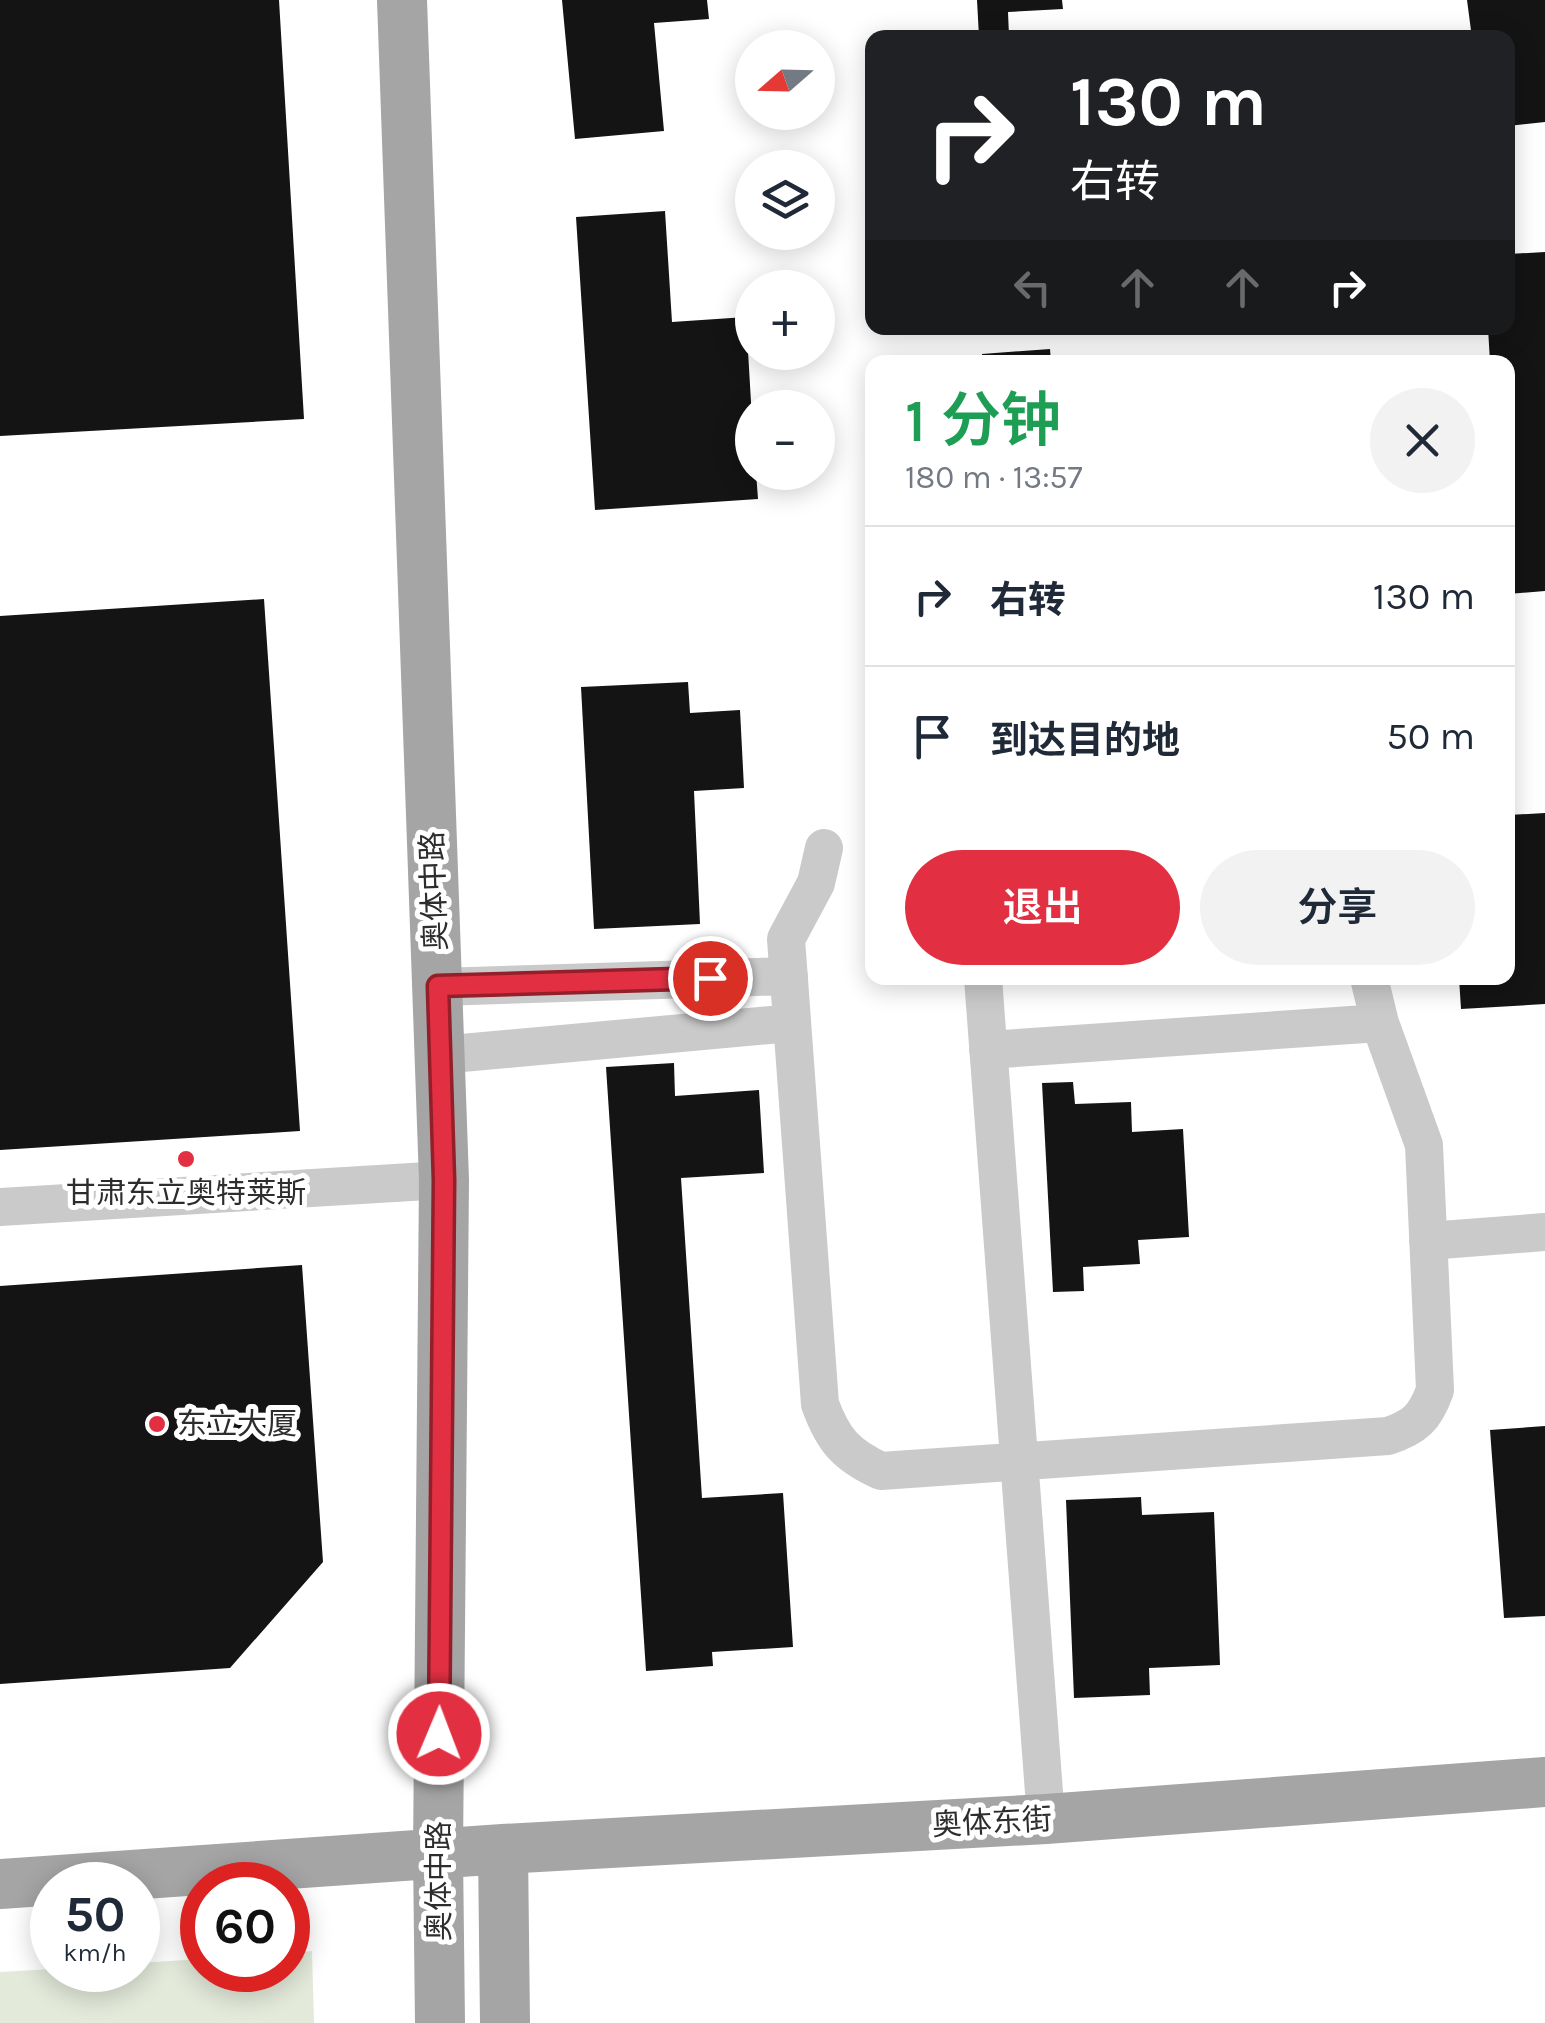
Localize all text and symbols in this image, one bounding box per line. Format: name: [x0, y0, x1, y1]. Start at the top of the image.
north arrow: [735, 30, 835, 130]
map controls: [735, 30, 835, 490]
text: 130 m: [1070, 61, 1267, 143]
icon: right: [905, 70, 1035, 200]
button: layers: [735, 150, 835, 250]
text: 右转: [1070, 156, 1160, 208]
icon: left: [1005, 260, 1060, 315]
icon: ahead: [1110, 260, 1165, 315]
icon: ahead: [1215, 260, 1270, 315]
icon: right: [1320, 260, 1375, 315]
button: +: [735, 270, 835, 370]
text: 1 分钟: [905, 386, 1061, 456]
button: close: [1370, 388, 1475, 493]
button: −: [735, 390, 835, 490]
text: 180 m · 13:57: [905, 459, 1083, 496]
icon: right: [905, 569, 960, 624]
text: 130 m: [1373, 574, 1475, 619]
text: 右转: [990, 578, 1066, 623]
icon: arrive: [905, 709, 960, 764]
text: 50 m: [1386, 714, 1475, 759]
text: 到达目的地: [990, 718, 1180, 763]
street label: 奥体中路: [414, 830, 454, 952]
button: 退出: [905, 850, 1180, 965]
button: 分享: [1200, 850, 1475, 965]
pin: [668, 936, 753, 1021]
icon: arrive: [683, 951, 738, 1006]
marker: 甘肃东立奥特莱斯: [175, 1148, 197, 1170]
place label: 甘肃东立奥特莱斯: [66, 1175, 306, 1211]
place label: 东立大厦: [177, 1406, 297, 1442]
marker: 东立大厦: [146, 1413, 168, 1435]
position arrow: [387, 1682, 491, 1786]
street label: 奥体东街: [931, 1801, 1053, 1843]
street label: 奥体中路: [421, 1821, 457, 1941]
speed limit sign: 60: [180, 1862, 310, 1992]
text: 50: [65, 1885, 125, 1944]
text: km/h: [63, 1938, 127, 1967]

